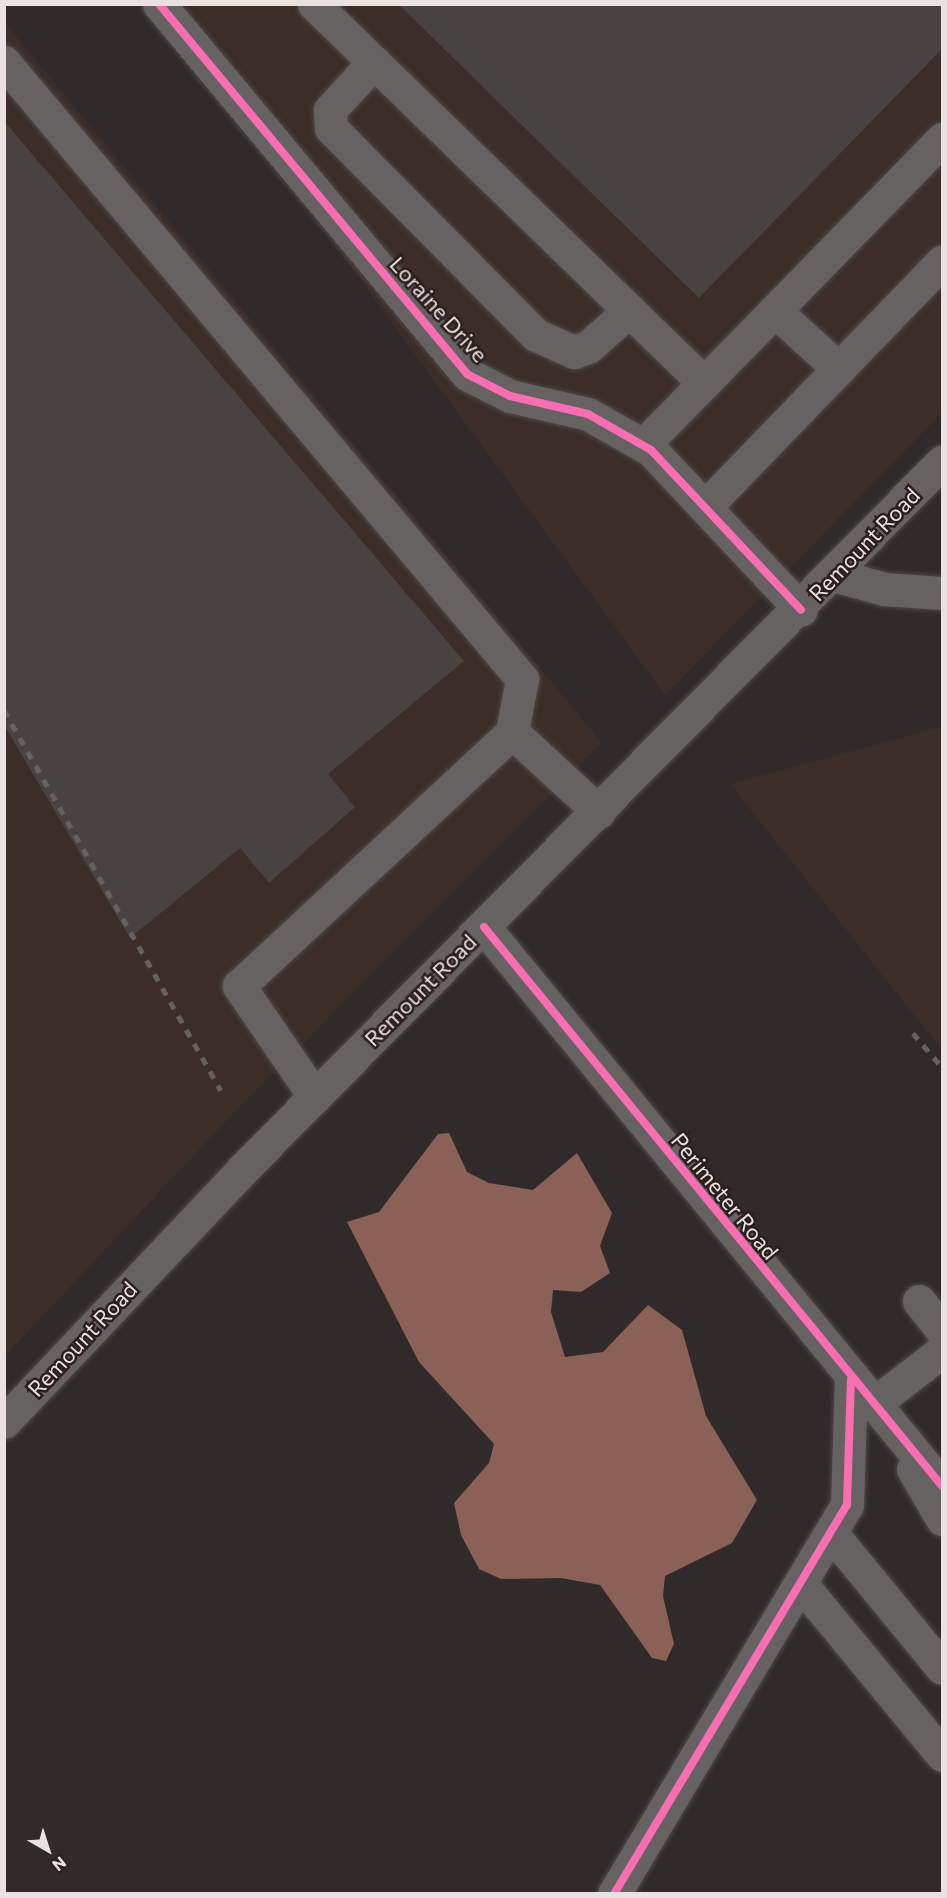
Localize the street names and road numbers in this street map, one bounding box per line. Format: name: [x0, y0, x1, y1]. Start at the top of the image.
street label: Loraine Drive: [385, 251, 493, 367]
street label: Remount Road: [803, 482, 925, 606]
street label: Remount Road: [359, 929, 481, 1051]
street label: Perimeter Road: [666, 1127, 784, 1265]
street label: Remount Road: [22, 1276, 142, 1402]

